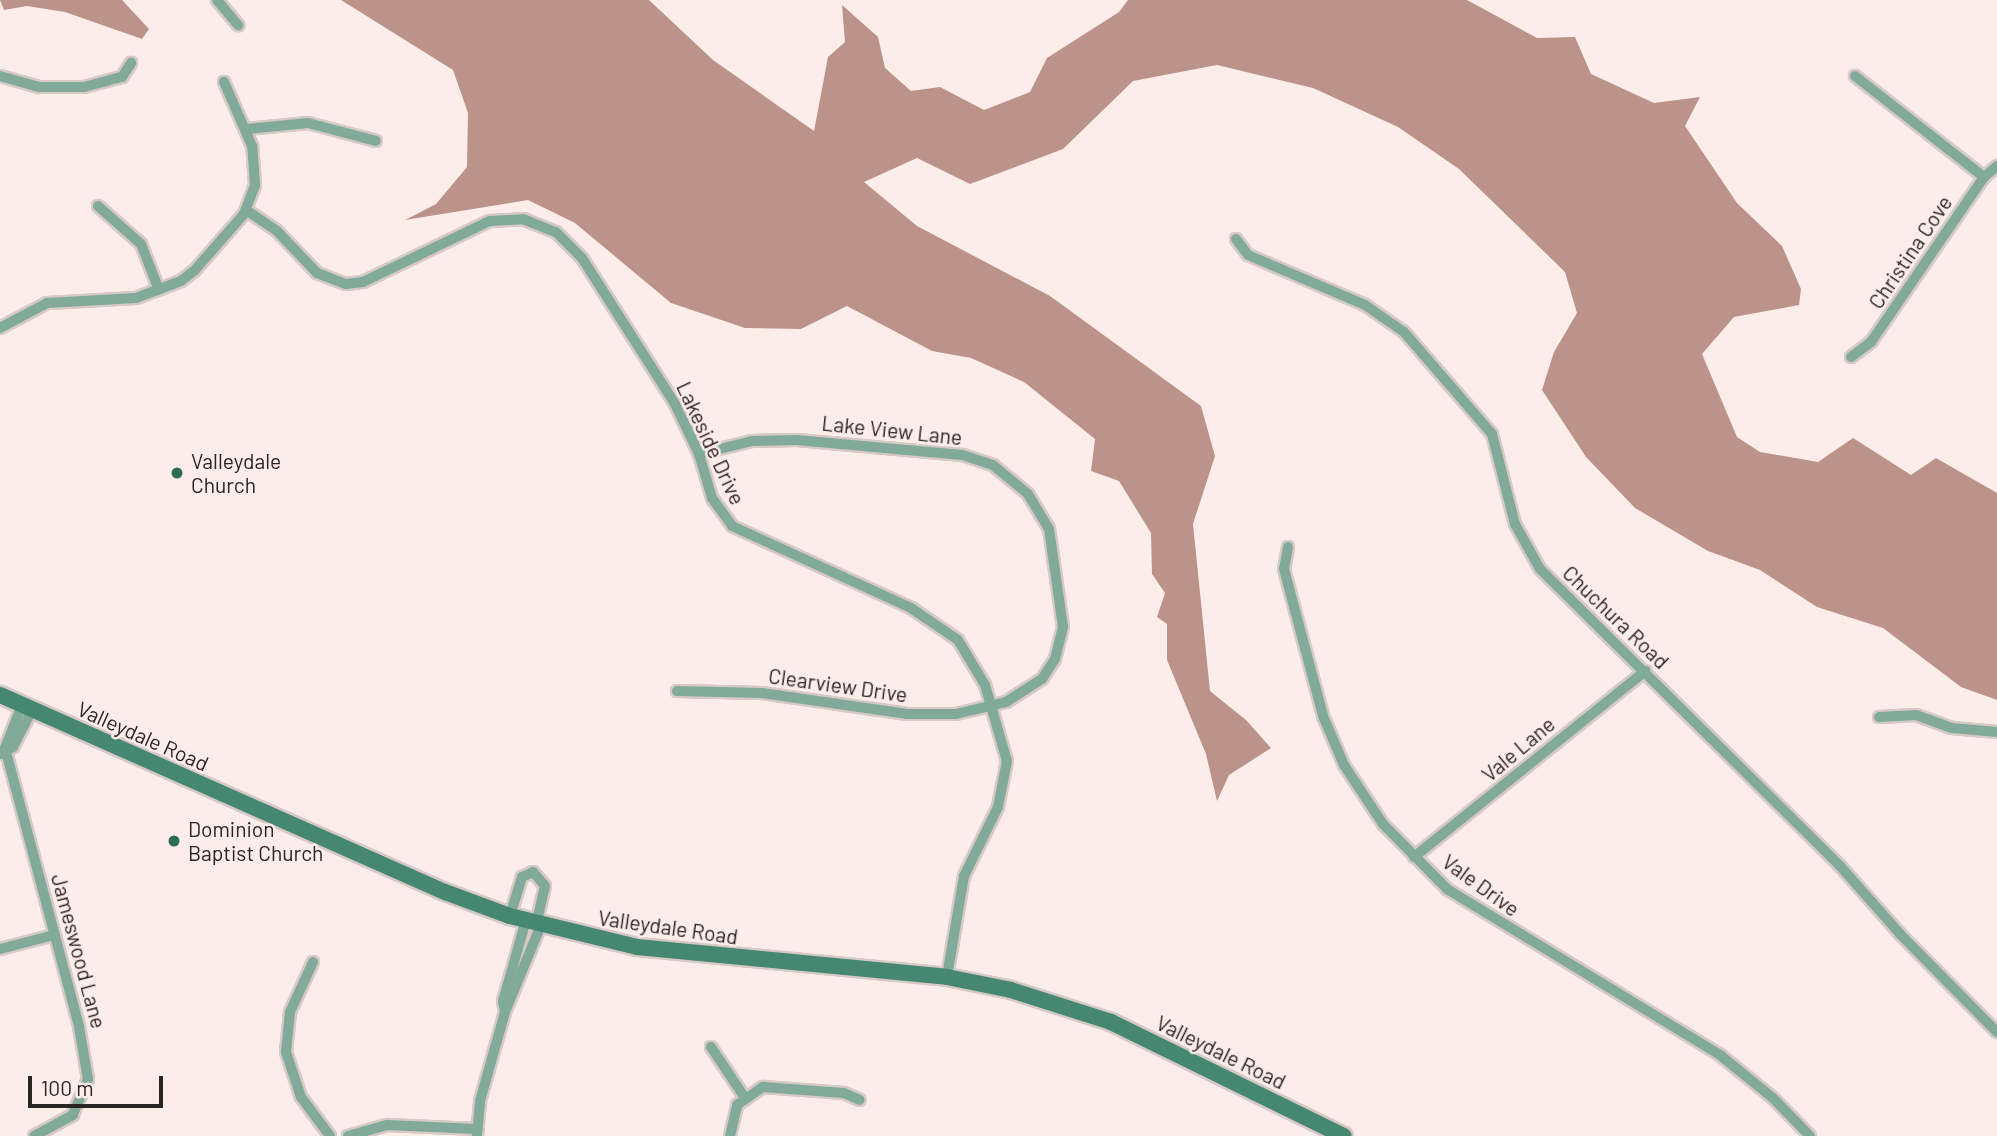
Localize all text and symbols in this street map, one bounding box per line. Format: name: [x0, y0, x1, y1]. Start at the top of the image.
street label: Christina Cove: [1863, 191, 1957, 313]
street label: Lakeside Drive: [672, 377, 750, 509]
street label: Lake View Lane: [820, 410, 964, 450]
place label: Valleydale Church: [191, 448, 281, 498]
marker: Valleydale Church: [169, 465, 185, 481]
street label: Chuchura Road: [1558, 560, 1674, 674]
street label: Clearview Drive: [767, 663, 909, 707]
street label: Valleydale Road: [74, 696, 212, 776]
street label: Vale Lane: [1476, 711, 1560, 787]
place label: Dominion Baptist Church: [188, 816, 323, 866]
marker: Dominion Baptist Church: [166, 833, 182, 849]
street label: Vale Drive: [1438, 849, 1524, 921]
street label: Jameswood Lane: [46, 871, 112, 1031]
street label: Valleydale Road: [597, 905, 739, 949]
street label: Valleydale Road: [1152, 1010, 1290, 1094]
scale bar: [32, 1062, 166, 1106]
text: 100 m: [41, 1075, 94, 1100]

